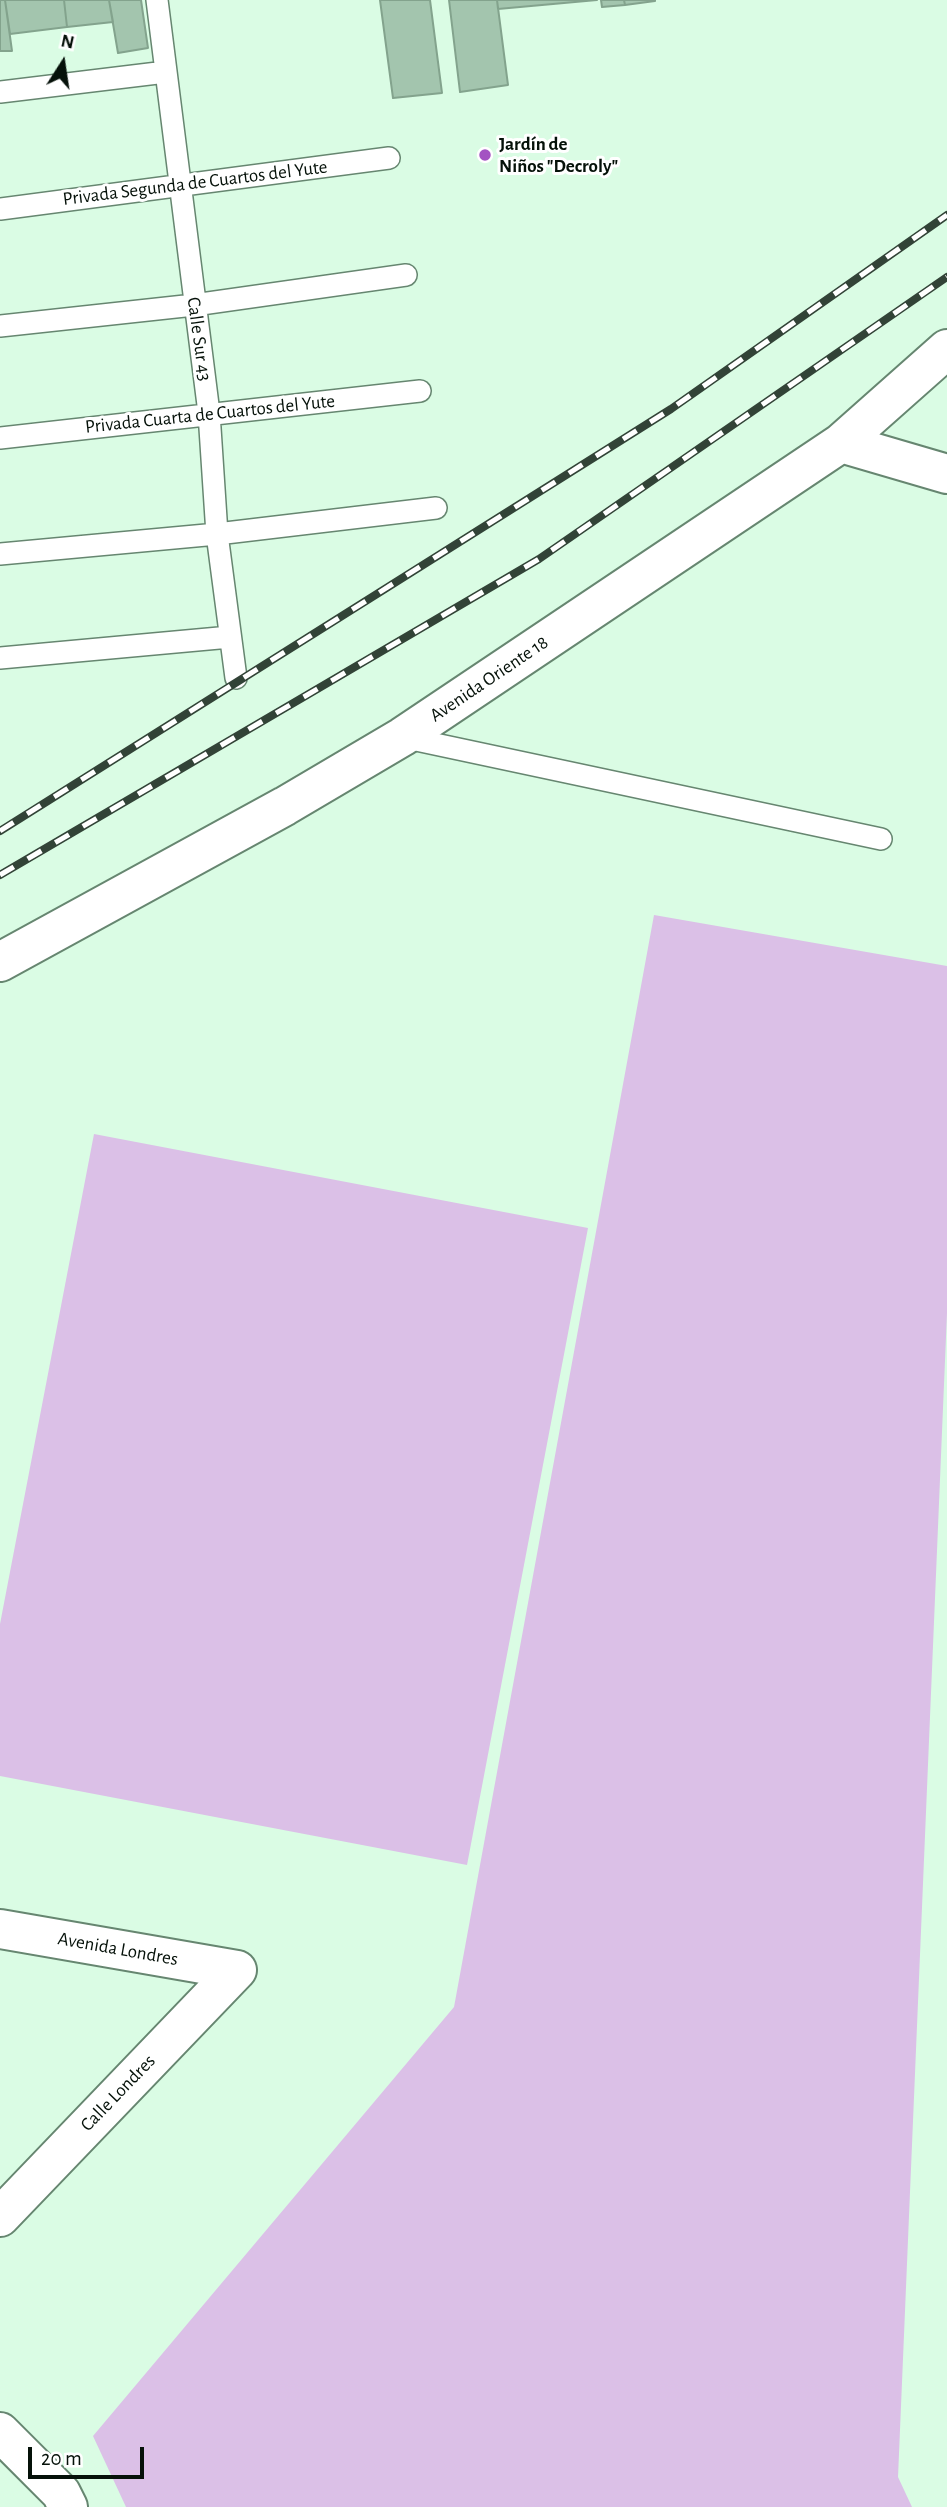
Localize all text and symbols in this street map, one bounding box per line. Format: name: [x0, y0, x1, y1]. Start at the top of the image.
north arrow: [28, 28, 98, 98]
text: N: [59, 31, 76, 53]
place label: Jardín de Niños "Decroly": [499, 133, 618, 177]
marker: Jardín de Niños "Decroly": [477, 147, 493, 163]
street label: Privada Segunda de Cuartos del Yute: [61, 155, 329, 211]
street label: Calle Sur 43: [182, 296, 216, 382]
street label: Privada Cuarta de Cuartos del Yute: [84, 390, 336, 438]
street label: Avenida Oriente 18: [425, 631, 553, 727]
street label: Avenida Londres: [56, 1927, 180, 1971]
street label: Calle Londres: [76, 2050, 160, 2136]
scale bar: [32, 2434, 147, 2478]
text: 20 m: [41, 2448, 82, 2469]

